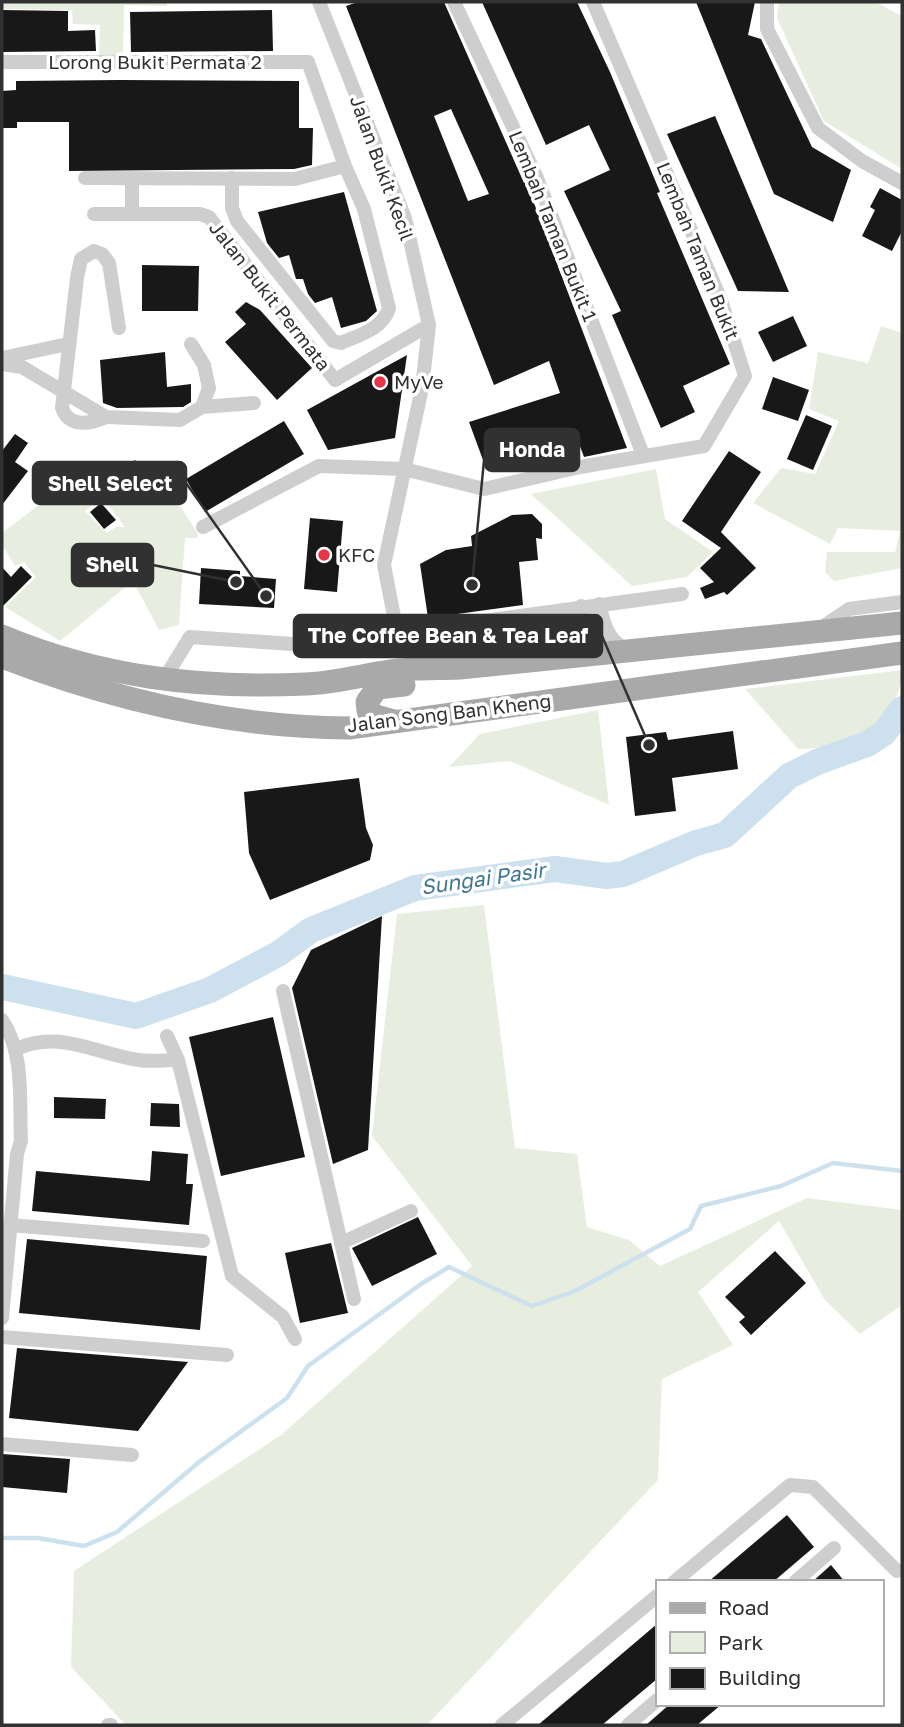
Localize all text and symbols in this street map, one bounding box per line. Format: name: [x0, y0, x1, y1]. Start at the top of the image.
street label: Lorong Bukit Permata 2: [48, 50, 262, 73]
street label: Jalan Bukit Kecil: [346, 92, 419, 243]
street label: Lembah Taman Bukit 1: [505, 127, 602, 325]
street label: Lembah Taman Bukit: [652, 159, 745, 343]
street label: Jalan Bukit Permata: [205, 216, 336, 375]
place label: MyVe: [394, 370, 444, 393]
marker: MyVe: [372, 374, 388, 390]
callout: Honda: [485, 429, 579, 471]
text: Honda: [499, 436, 565, 462]
callout: Shell Select: [33, 462, 186, 504]
text: Shell Select: [48, 470, 172, 496]
place label: KFC: [338, 543, 375, 566]
callout: Shell: [72, 544, 153, 586]
marker: KFC: [316, 547, 332, 563]
text: Shell: [85, 551, 139, 577]
callout: The Coffee Bean & Tea Leaf: [294, 615, 602, 657]
text: The Coffee Bean & Tea Leaf: [308, 622, 589, 648]
street label: Jalan Song Ban Kheng: [346, 689, 552, 736]
water label: Sungai Pasir: [419, 856, 549, 900]
legend: [656, 1580, 883, 1706]
text: Road: [718, 1594, 769, 1620]
text: Park: [718, 1629, 764, 1655]
text: Building: [718, 1664, 801, 1690]

